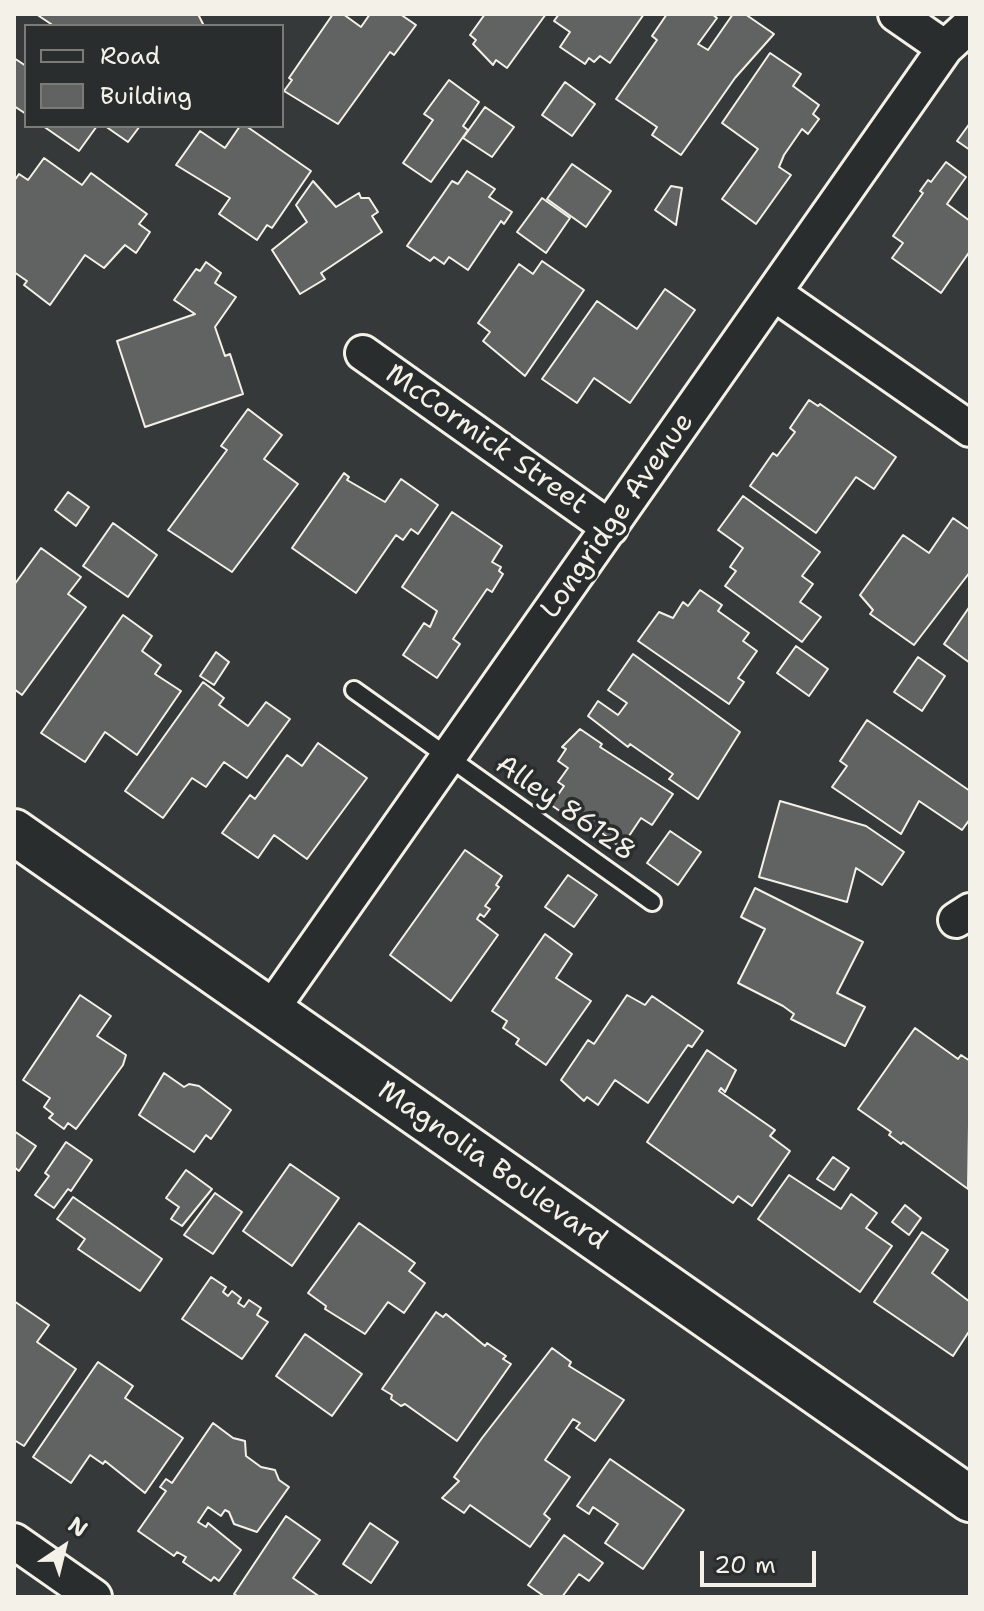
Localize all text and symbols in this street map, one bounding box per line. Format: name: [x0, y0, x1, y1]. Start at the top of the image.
legend: [24, 24, 284, 128]
text: Road: [100, 40, 160, 72]
text: Building: [100, 80, 192, 112]
street label: McCormick Street: [379, 358, 593, 522]
street label: Longridge Avenue: [534, 407, 702, 625]
street label: Alley 86128: [489, 749, 641, 869]
street label: Magnolia Boulevard: [371, 1074, 613, 1258]
north arrow: [24, 1507, 104, 1587]
text: N: [63, 1510, 94, 1544]
scale bar: [704, 1535, 820, 1585]
text: 20 m: [714, 1549, 776, 1581]

